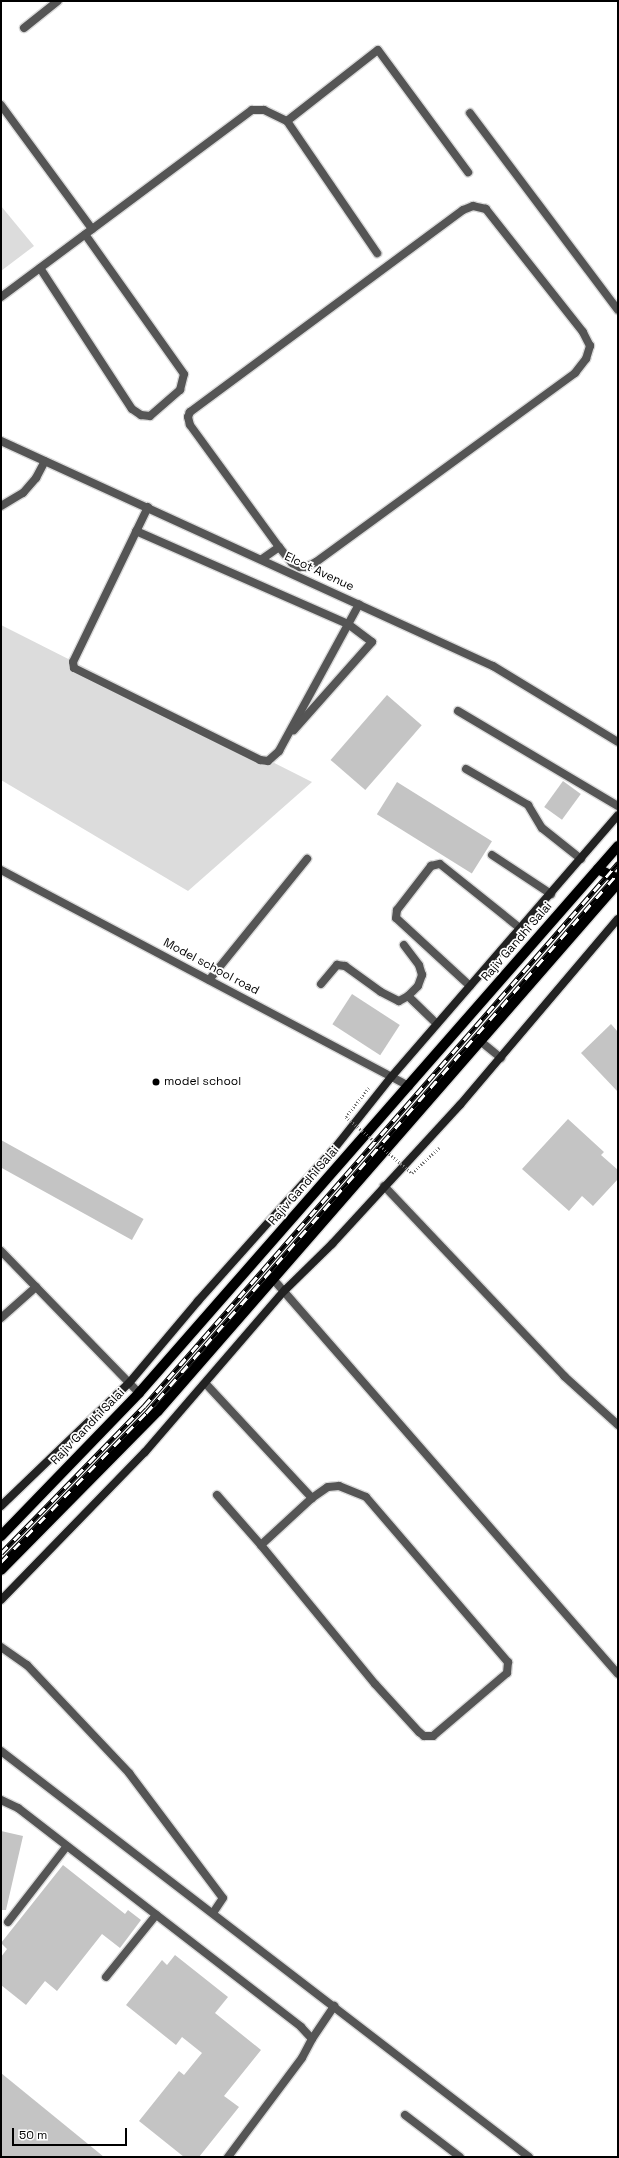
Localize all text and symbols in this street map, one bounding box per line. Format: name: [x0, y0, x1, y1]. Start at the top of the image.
street label: Elcot Avenue: [282, 550, 356, 594]
street label: Rajiv Gandhi Salai: [479, 899, 555, 985]
street label: Model school road: [161, 936, 261, 998]
place label: model school: [164, 1075, 241, 1089]
marker: model school: [151, 1077, 161, 1087]
street label: Rajiv Gandhi Salai: [266, 1143, 342, 1229]
street label: Rajiv Gandhi Salai: [48, 1386, 128, 1468]
scale bar: [14, 2120, 129, 2146]
text: 50 m: [19, 2127, 47, 2143]

